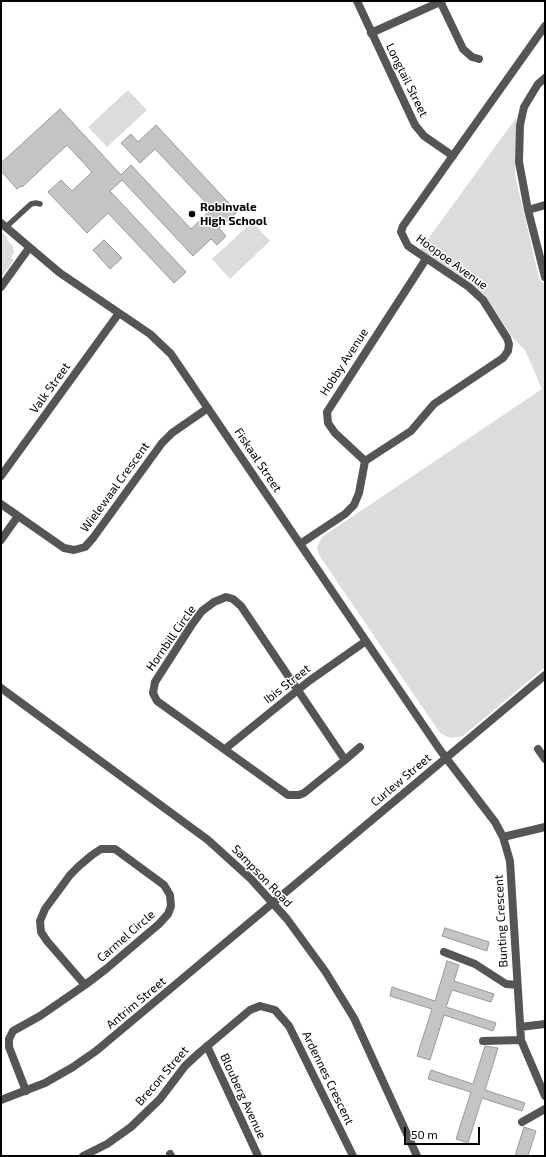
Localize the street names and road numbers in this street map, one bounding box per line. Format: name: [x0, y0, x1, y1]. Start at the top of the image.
street label: Longtail Street: [383, 41, 431, 119]
street label: Hoopoe Avenue: [413, 231, 491, 293]
street label: Hobby Avenue: [317, 326, 371, 398]
street label: Valk Street: [27, 360, 73, 416]
street label: Fiskaal Street: [231, 425, 285, 495]
street label: Wielewaal Crescent: [77, 439, 153, 535]
street label: Hornbill Circle: [143, 603, 199, 673]
street label: Ibis Street: [261, 661, 313, 707]
street label: Curlew Street: [368, 751, 434, 809]
street label: Sampson Road: [229, 842, 295, 910]
street label: Bunting Crescent: [491, 874, 511, 968]
street label: Carmel Circle: [94, 907, 158, 965]
street label: Antrim Street: [103, 974, 169, 1032]
street label: Ardennes Crescent: [299, 1029, 357, 1127]
street label: Brecon Street: [132, 1043, 192, 1109]
street label: Blouberg Avenue: [217, 1051, 269, 1141]

